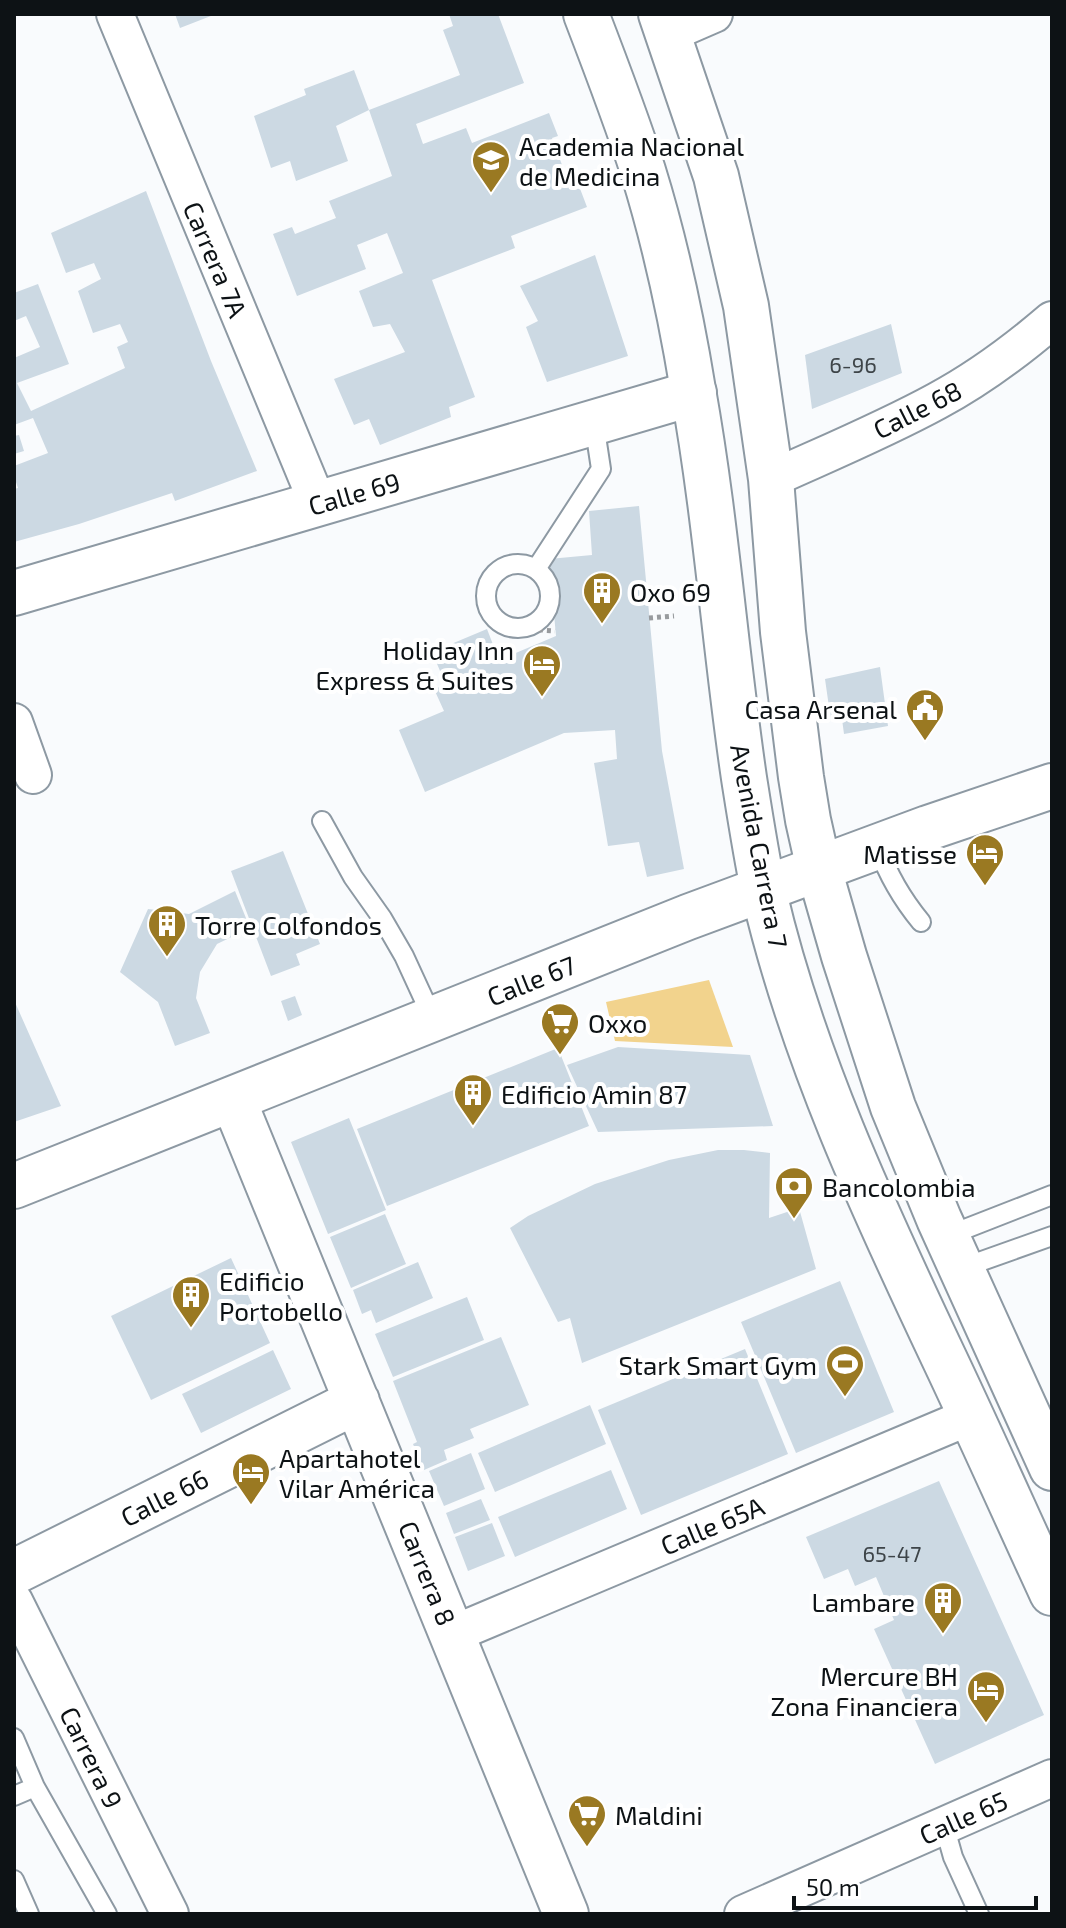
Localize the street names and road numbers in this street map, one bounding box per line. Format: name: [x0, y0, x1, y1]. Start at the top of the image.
street label: Carrera 7A: [178, 196, 254, 322]
street label: Calle 68: [868, 374, 966, 444]
street label: Calle 69: [305, 465, 403, 521]
street label: Avenida Carrera 7: [725, 741, 795, 951]
street label: Calle 67: [482, 948, 580, 1012]
street label: Calle 66: [115, 1462, 213, 1532]
street label: Calle 65A: [656, 1489, 768, 1561]
street label: Carrera 8: [393, 1516, 463, 1630]
street label: Carrera 9: [54, 1701, 130, 1813]
street label: Calle 65: [914, 1784, 1012, 1850]

